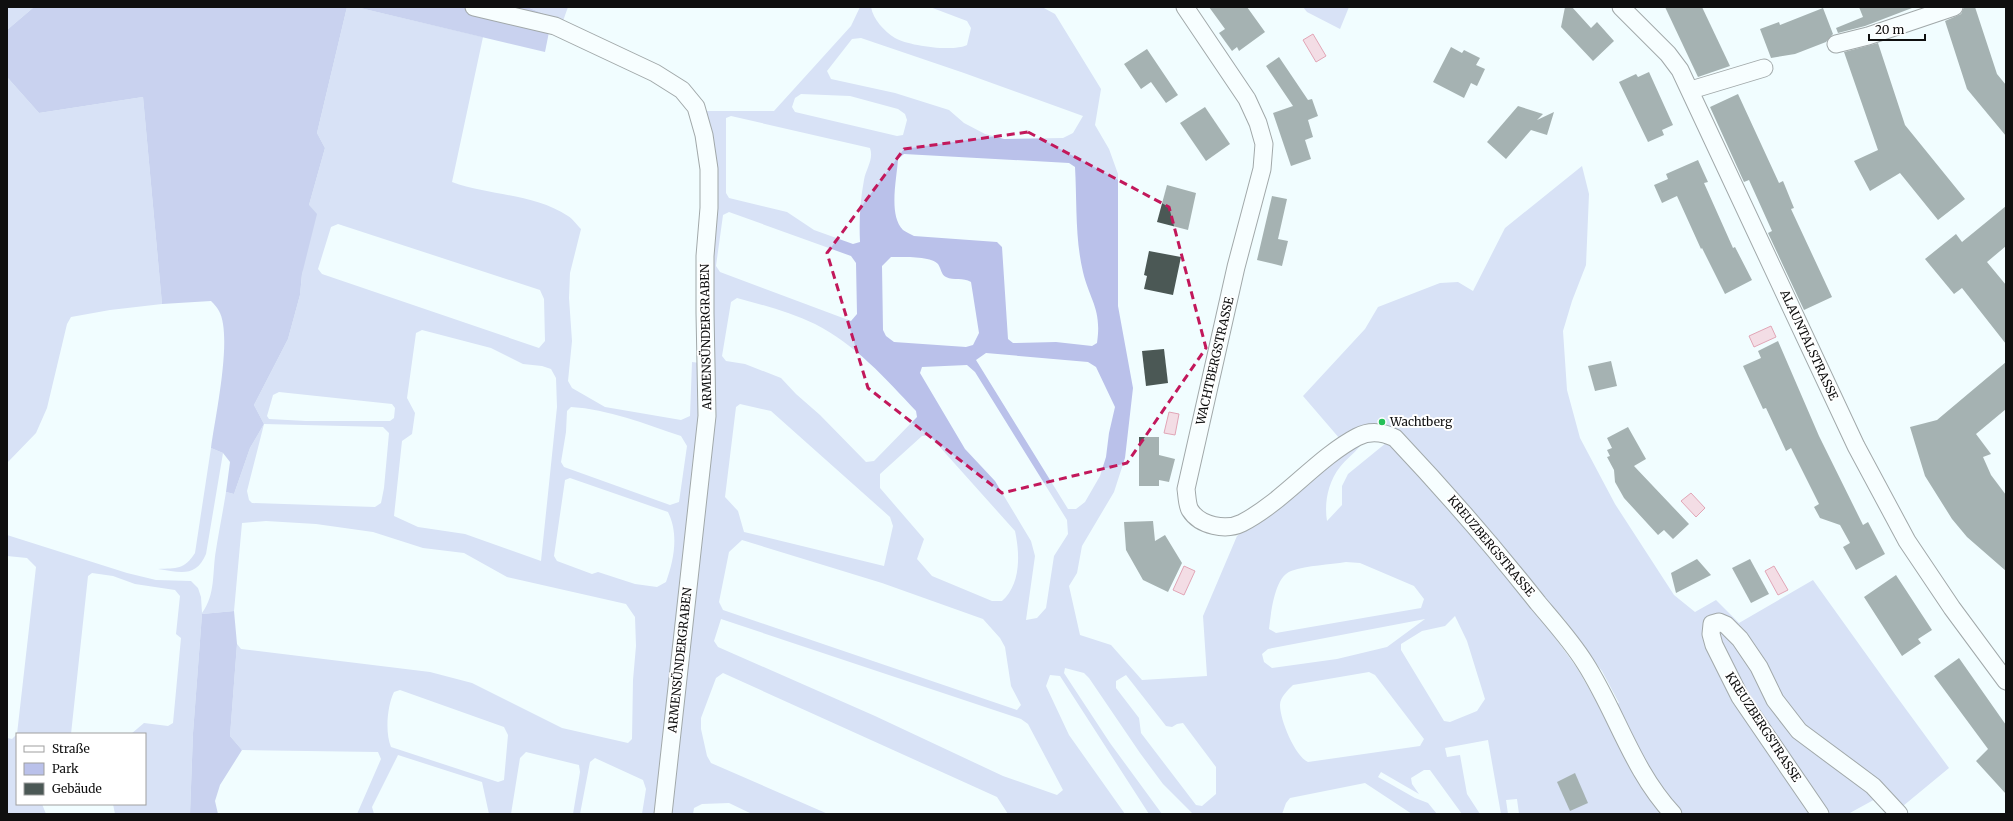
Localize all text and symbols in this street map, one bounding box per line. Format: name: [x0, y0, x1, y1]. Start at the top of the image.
scale bar: [1869, 16, 1925, 42]
text: 20 m: [1875, 22, 1904, 37]
street label: ARMENSÜNDERGRABEN: [697, 263, 714, 411]
street label: ALAUNTALSTRASSE: [1777, 286, 1842, 403]
street label: WACHTBERGSTRASSE: [1192, 295, 1237, 427]
place label: Wachtberg: [1389, 414, 1453, 429]
marker: Wachtberg: [1377, 417, 1387, 427]
street label: KREUZBERGSTRASSE: [1445, 492, 1538, 600]
street label: ARMENSÜNDERGRABEN: [664, 586, 695, 734]
street label: KREUZBERGSTRASSE: [1722, 669, 1805, 785]
legend: [16, 733, 146, 805]
text: Straße: [52, 741, 90, 756]
text: Park: [52, 761, 79, 776]
text: Gebäude: [52, 781, 102, 796]

